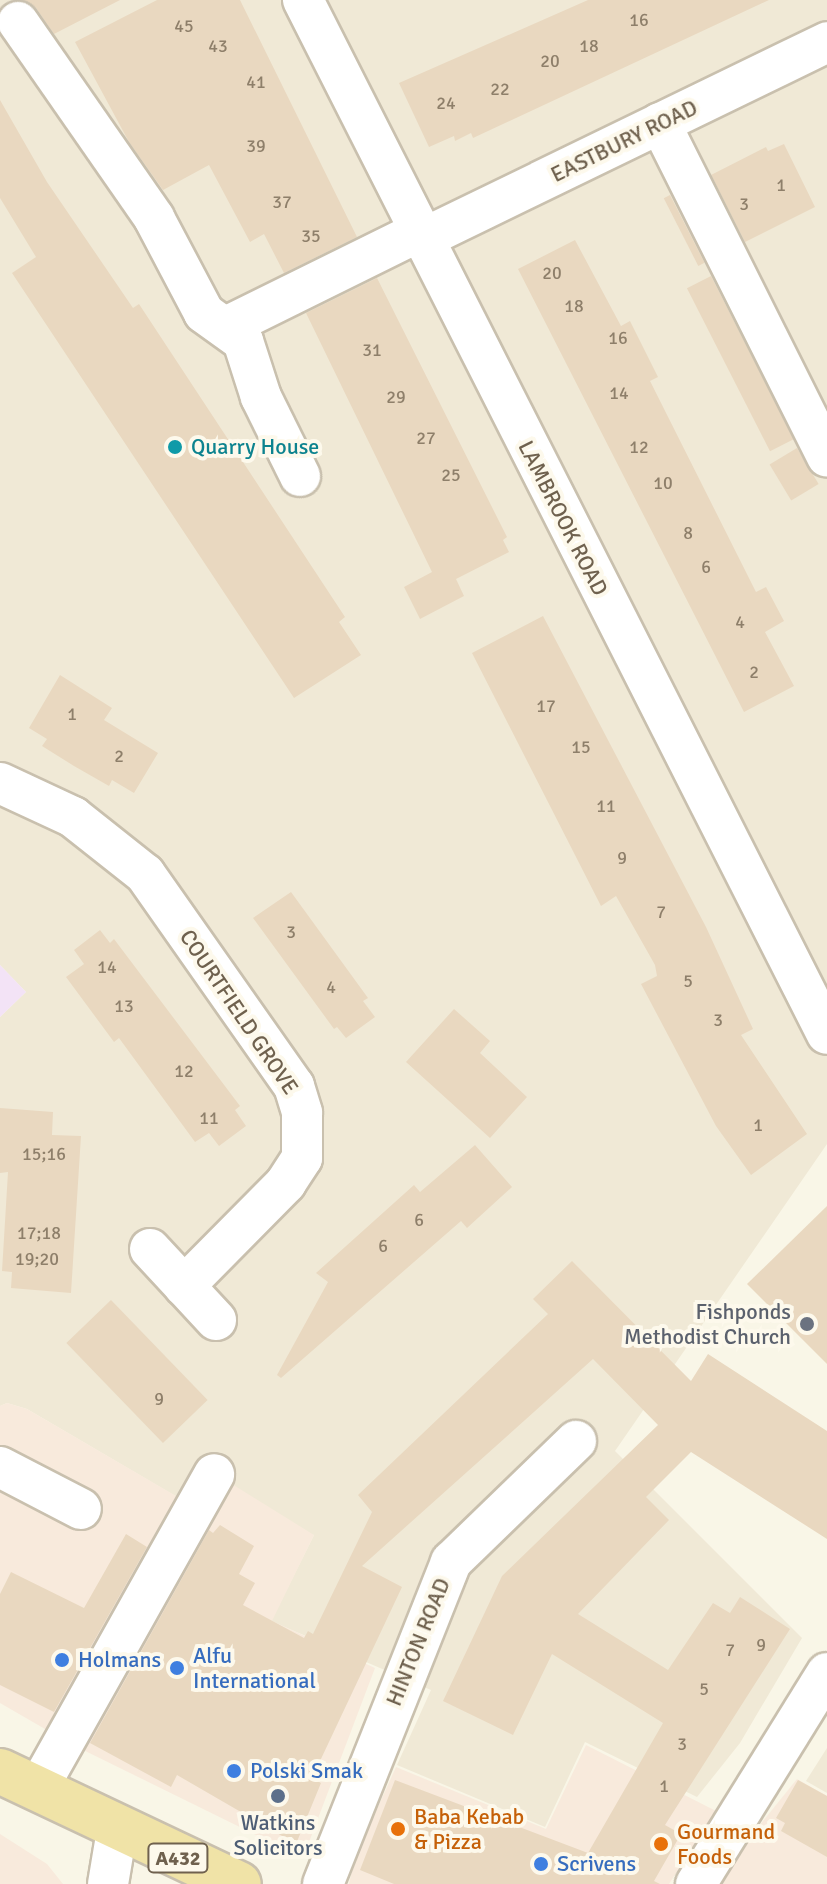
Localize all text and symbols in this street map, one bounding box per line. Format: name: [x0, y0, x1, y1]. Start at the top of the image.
house number: 16: [629, 9, 649, 31]
house number: 45: [174, 15, 194, 37]
house number: 43: [208, 35, 228, 57]
house number: 18: [579, 35, 599, 57]
house number: 20: [540, 50, 560, 72]
house number: 41: [246, 71, 266, 93]
house number: 22: [490, 78, 510, 100]
house number: 24: [436, 92, 456, 114]
street label: EASTBURY ROAD: [546, 94, 702, 188]
house number: 39: [246, 135, 266, 157]
house number: 1: [776, 174, 786, 196]
house number: 37: [272, 191, 292, 213]
house number: 3: [739, 193, 749, 215]
house number: 35: [301, 225, 321, 247]
house number: 20: [542, 262, 562, 284]
house number: 18: [564, 295, 584, 317]
house number: 16: [608, 327, 628, 349]
house number: 31: [362, 339, 382, 361]
house number: 14: [609, 382, 629, 404]
house number: 29: [386, 386, 406, 408]
house number: 27: [416, 427, 436, 449]
place label: Quarry House: [191, 434, 319, 460]
street label: LAMBROOK ROAD: [513, 436, 613, 600]
house number: 12: [629, 436, 649, 458]
marker: Quarry House: [166, 438, 184, 456]
house number: 25: [441, 464, 461, 486]
house number: 10: [653, 472, 673, 494]
house number: 8: [683, 522, 693, 544]
house number: 6: [701, 556, 711, 578]
house number: 4: [735, 611, 745, 633]
house number: 2: [749, 661, 759, 683]
house number: 17: [536, 695, 556, 717]
house number: 1: [67, 703, 77, 725]
house number: 15: [571, 736, 591, 758]
house number: 2: [114, 745, 124, 767]
house number: 11: [596, 795, 616, 817]
house number: 9: [617, 847, 627, 869]
house number: 7: [656, 901, 666, 923]
house number: 3: [286, 921, 296, 943]
street label: COURTFIELD GROVE: [174, 925, 304, 1099]
house number: 14: [97, 956, 117, 978]
house number: 5: [683, 970, 693, 992]
house number: 4: [326, 976, 336, 998]
house number: 13: [114, 995, 134, 1017]
house number: 3: [713, 1009, 723, 1031]
house number: 12: [174, 1060, 194, 1082]
house number: 11: [199, 1107, 219, 1129]
house number: 1: [753, 1114, 763, 1136]
house number: 15;16: [22, 1143, 66, 1165]
house number: 6: [414, 1209, 424, 1231]
house number: 17;18: [17, 1222, 61, 1244]
house number: 6: [378, 1235, 388, 1257]
house number: 19;20: [15, 1248, 59, 1270]
place label: Fishponds Methodist Church: [624, 1298, 791, 1350]
marker: Fishponds Methodist Church: [798, 1315, 816, 1333]
house number: 9: [154, 1388, 164, 1410]
street label: HINTON ROAD: [380, 1574, 456, 1710]
house number: 9: [756, 1634, 766, 1656]
house number: 7: [725, 1639, 735, 1661]
place label: Alfu International: [193, 1642, 316, 1694]
place label: Holmans: [78, 1647, 161, 1673]
marker: Holmans: [53, 1651, 71, 1669]
marker: Alfu International: [168, 1659, 186, 1677]
house number: 5: [699, 1678, 709, 1700]
house number: 3: [677, 1733, 687, 1755]
place label: Polski Smak: [250, 1758, 363, 1784]
marker: Polski Smak: [225, 1762, 243, 1780]
house number: 1: [659, 1775, 669, 1797]
marker: Watkins Solicitors: [269, 1787, 287, 1805]
place label: Baba Kebab & Pizza: [414, 1803, 524, 1854]
place label: Watkins Solicitors: [233, 1809, 323, 1860]
place label: Gourmand Foods: [677, 1818, 775, 1870]
marker: Baba Kebab & Pizza: [389, 1820, 407, 1838]
marker: Gourmand Foods: [652, 1835, 670, 1853]
road number: A432: [146, 1842, 210, 1874]
place label: Scrivens: [557, 1851, 636, 1877]
marker: Scrivens: [532, 1855, 550, 1873]

